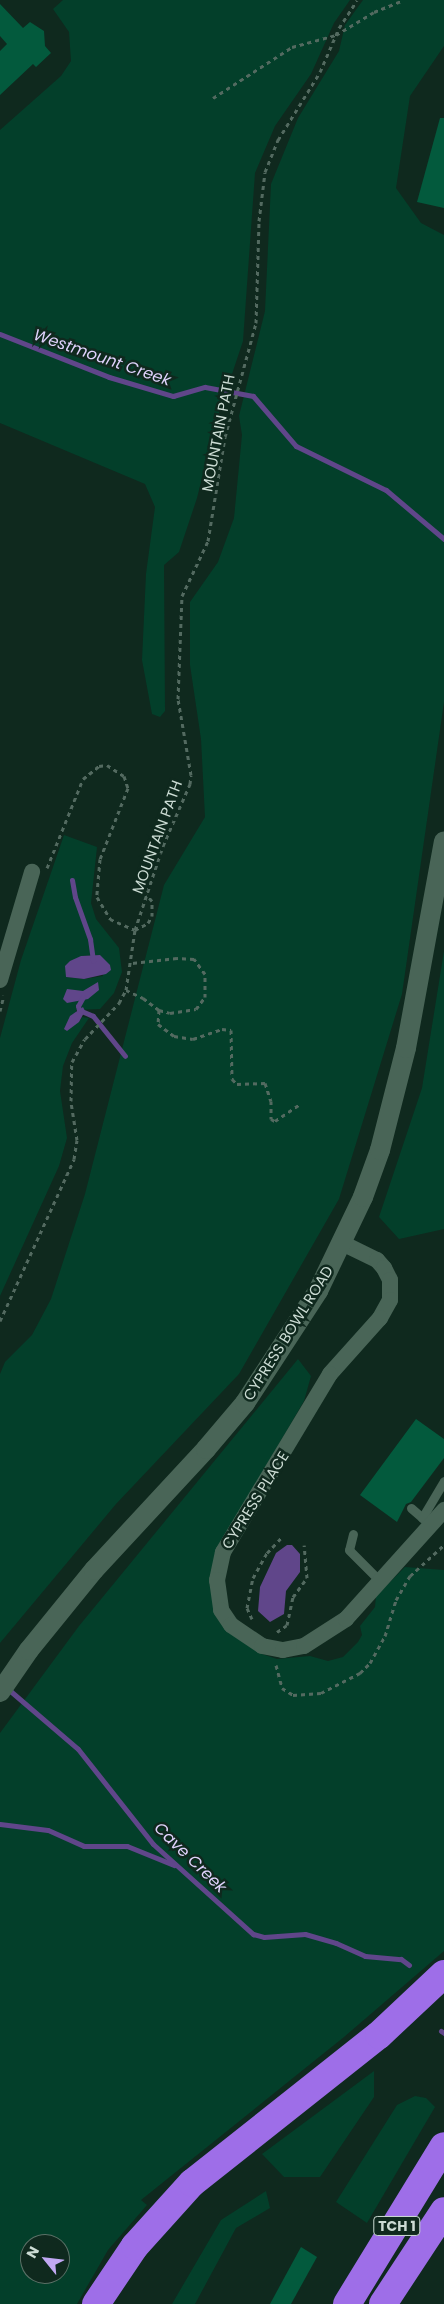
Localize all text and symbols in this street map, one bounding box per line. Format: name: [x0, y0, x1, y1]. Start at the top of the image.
water label: Westmount Creek: [31, 325, 173, 391]
street label: MOUNTAIN PATH: [198, 373, 238, 493]
street label: MOUNTAIN PATH: [128, 778, 186, 896]
street label: CYPRESS BOWL ROAD: [239, 1262, 337, 1404]
street label: CYPRESS PLACE: [218, 1448, 292, 1552]
water label: Cave Creek: [150, 1819, 230, 1897]
road number: TCH 1: [373, 2214, 421, 2238]
north arrow: [20, 2234, 70, 2284]
text: N: [21, 2243, 44, 2262]

